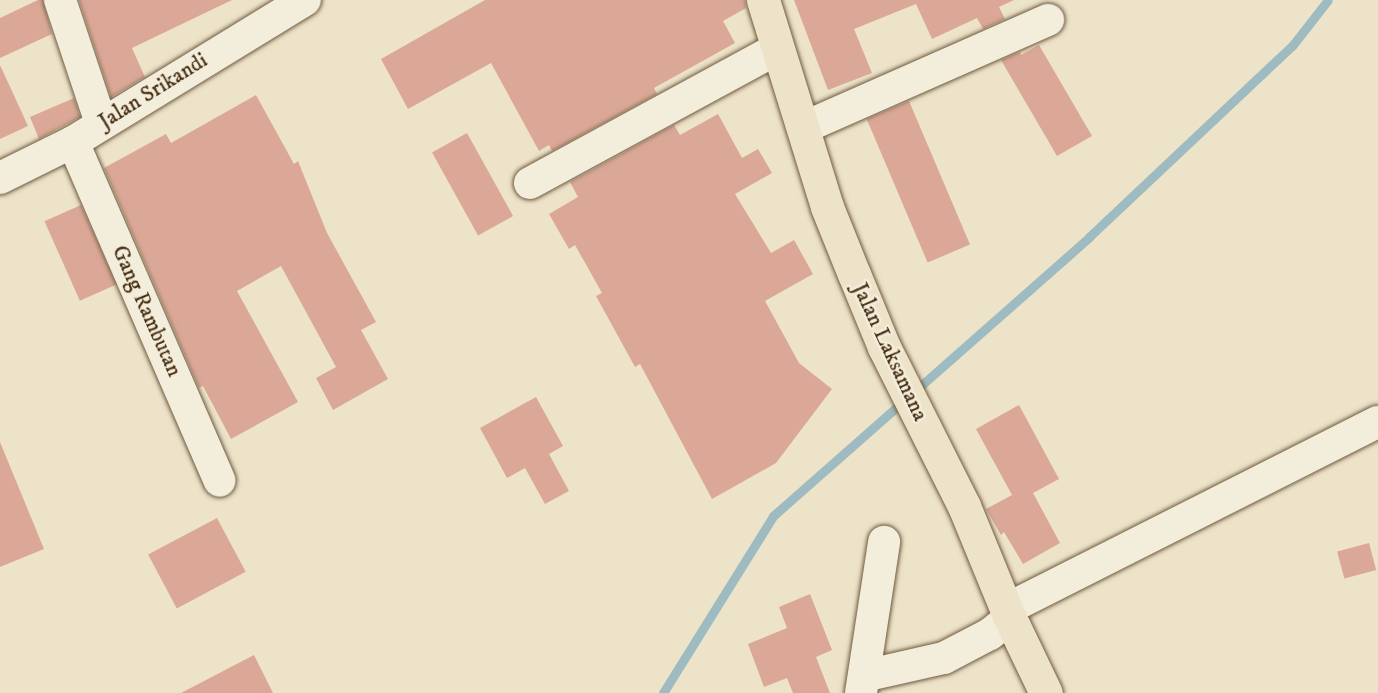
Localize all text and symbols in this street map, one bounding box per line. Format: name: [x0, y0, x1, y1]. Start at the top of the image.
street label: Jalan Srikandi: [94, 47, 212, 135]
street label: Gang Rambutan: [106, 241, 188, 381]
street label: Jalan Laksamana: [846, 279, 934, 425]

